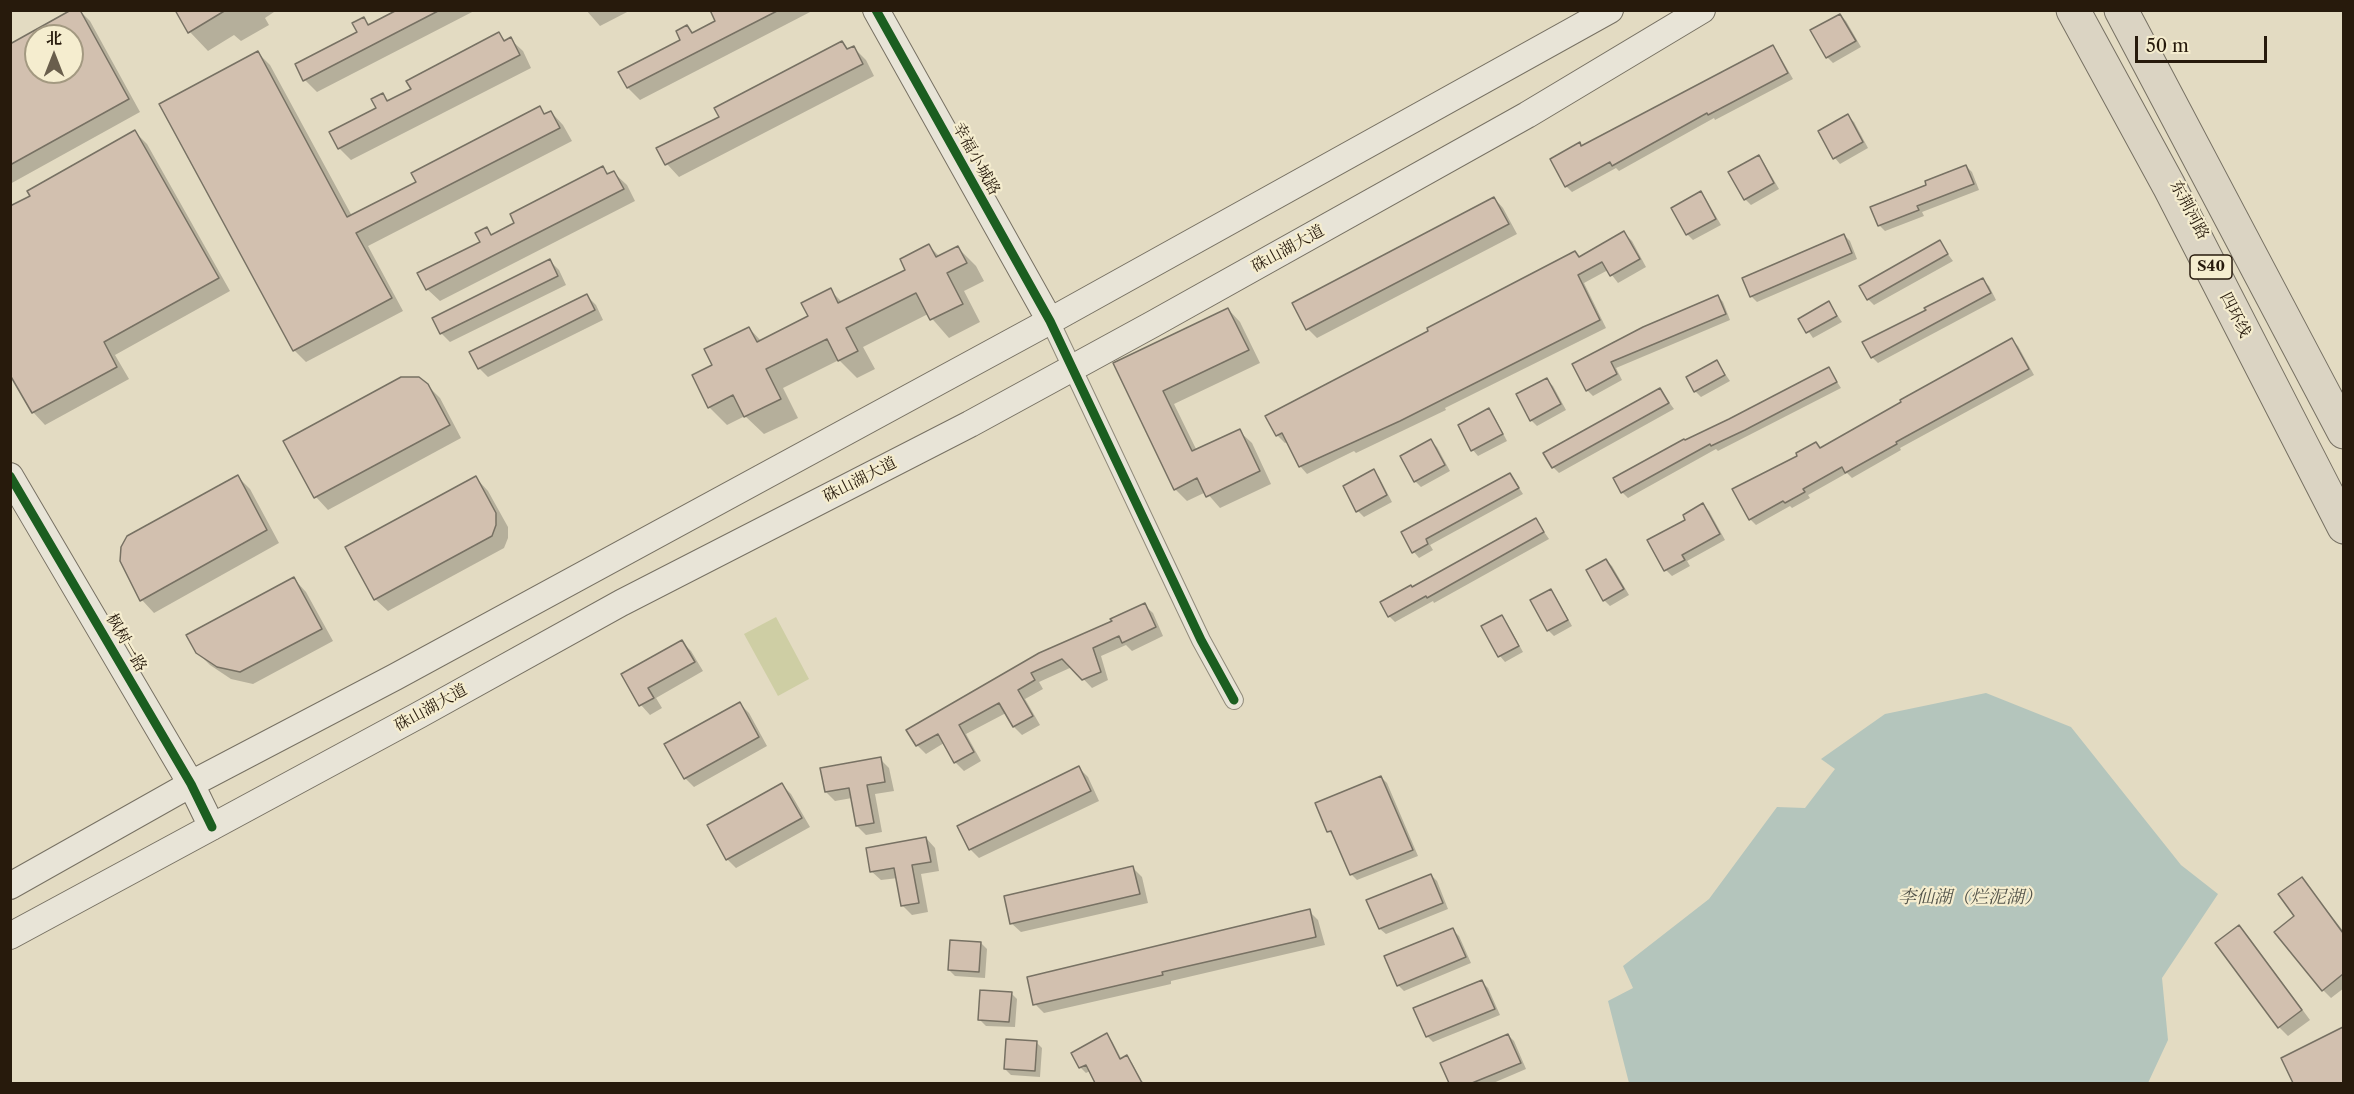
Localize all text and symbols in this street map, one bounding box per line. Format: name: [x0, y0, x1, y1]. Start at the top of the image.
north arrow: [24, 24, 84, 84]
scale bar: [2138, 24, 2270, 62]
text: 北: [46, 28, 62, 48]
text: 50 m: [2146, 35, 2189, 57]
street label: 幸福小城路: [948, 119, 1004, 199]
street label: 东荆河路: [2166, 177, 2212, 243]
street label: 硃山湖大道: [1248, 221, 1328, 277]
road number: S40: [2190, 255, 2232, 279]
street label: 四环线: [2216, 289, 2254, 341]
street label: 硃山湖大道: [820, 453, 900, 507]
street label: 枫树一路: [102, 610, 150, 676]
street label: 硃山湖大道: [391, 680, 471, 736]
water label: 李仙湖（烂泥湖）: [1898, 887, 2042, 909]

